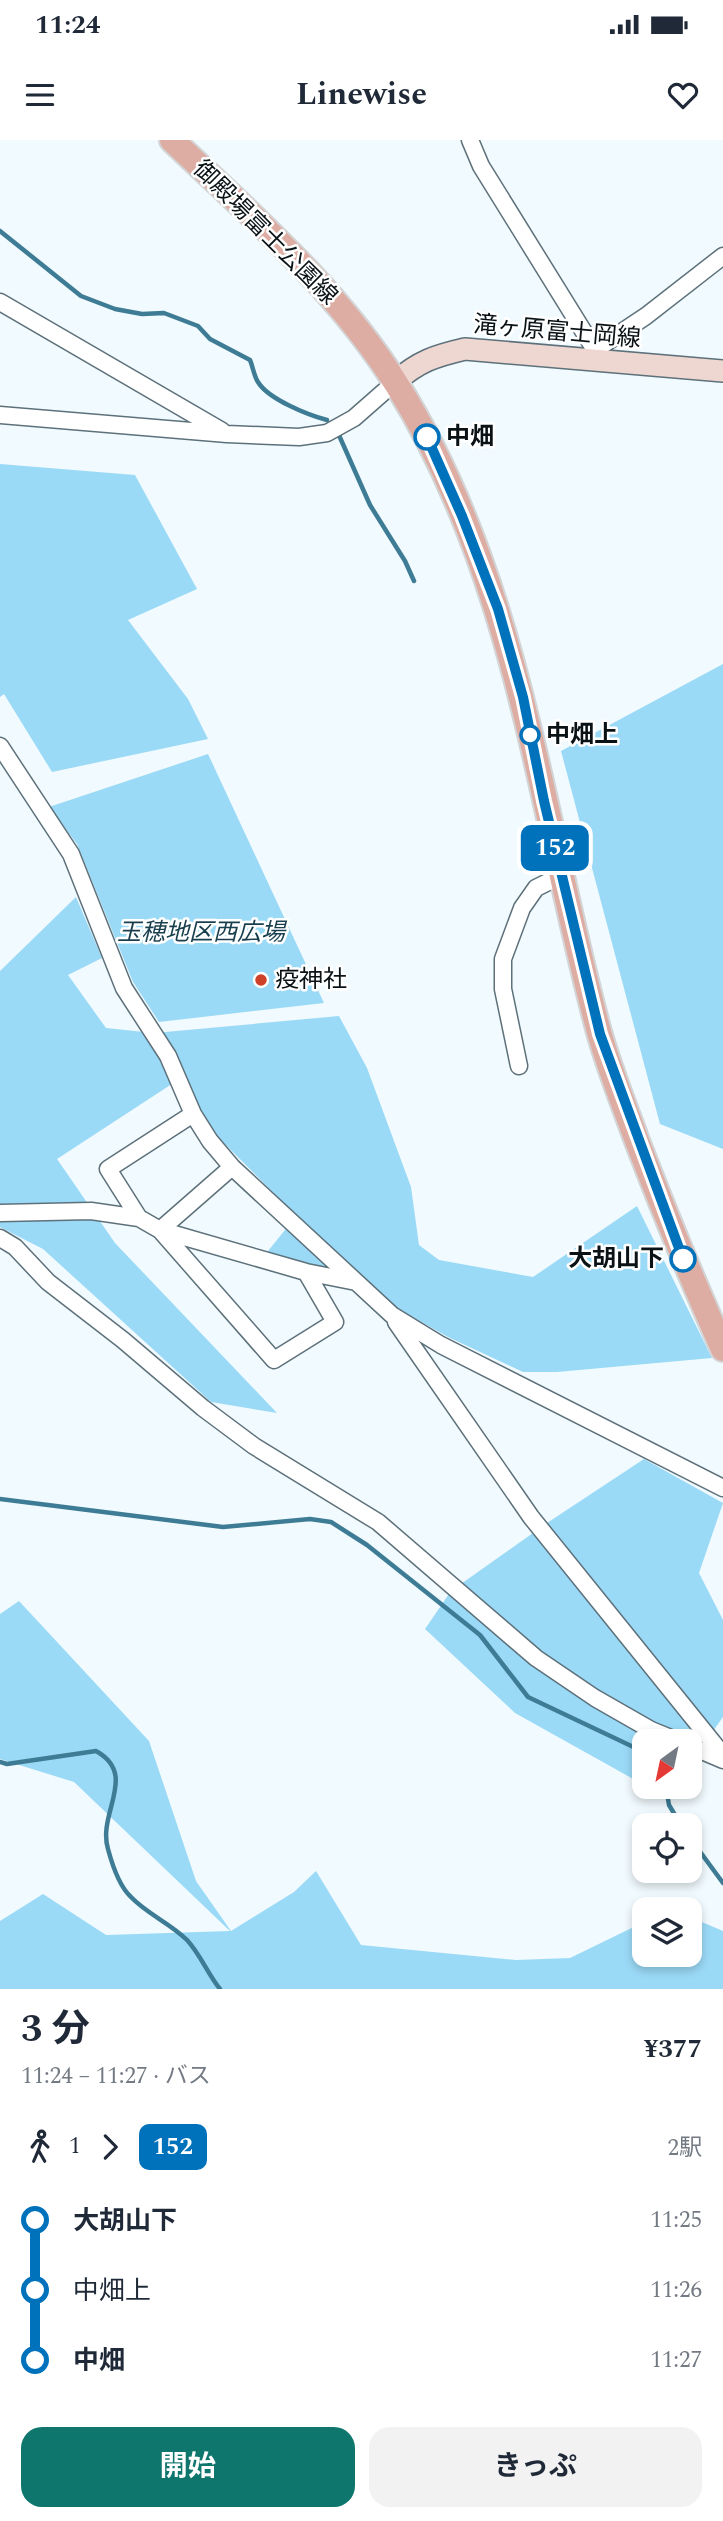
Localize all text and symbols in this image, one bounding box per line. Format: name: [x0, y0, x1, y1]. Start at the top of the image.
text: 11:24: [35, 5, 100, 45]
text: Linewise: [296, 70, 427, 119]
icon: menu: [21, 76, 59, 114]
icon: heart: [664, 76, 702, 114]
street label: 御殿場富士公園線: [184, 152, 346, 314]
street label: 滝ヶ原富士岡線: [472, 307, 642, 357]
place label: 中畑: [446, 419, 494, 455]
marker: 中畑: [414, 424, 440, 450]
place label: 中畑上: [546, 717, 618, 753]
marker: 中畑上: [520, 725, 540, 745]
line badge: 152: [515, 825, 595, 871]
text: 152: [535, 830, 575, 866]
park label: 玉穂地区西広場: [117, 915, 288, 951]
place label: 疫神社: [275, 962, 347, 998]
marker: 疫神社: [253, 972, 269, 988]
place label: 大胡山下: [568, 1241, 664, 1277]
marker: 大胡山下: [670, 1246, 696, 1272]
north arrow: [632, 1729, 702, 1799]
map controls: [632, 1729, 702, 1967]
button: locate: [632, 1813, 702, 1883]
button: layers: [632, 1897, 702, 1967]
text: 3 分: [21, 2001, 90, 2059]
text: ¥377: [644, 2029, 702, 2069]
text: 11:24 – 11:27 · バス: [21, 2059, 211, 2094]
icon: walk: [21, 2128, 59, 2166]
icon: forward: [91, 2128, 129, 2166]
text: 1: [69, 2129, 81, 2164]
text: 152: [153, 2129, 193, 2165]
text: 2駅: [668, 2131, 702, 2166]
text: 大胡山下: [73, 2201, 177, 2241]
text: 11:25: [650, 2203, 702, 2238]
text: 中畑上: [73, 2271, 151, 2311]
text: 11:26: [650, 2273, 702, 2308]
text: 中畑: [73, 2341, 125, 2381]
text: 11:27: [650, 2343, 702, 2378]
button: 開始: [21, 2427, 355, 2507]
button: きっぷ: [369, 2427, 702, 2507]

